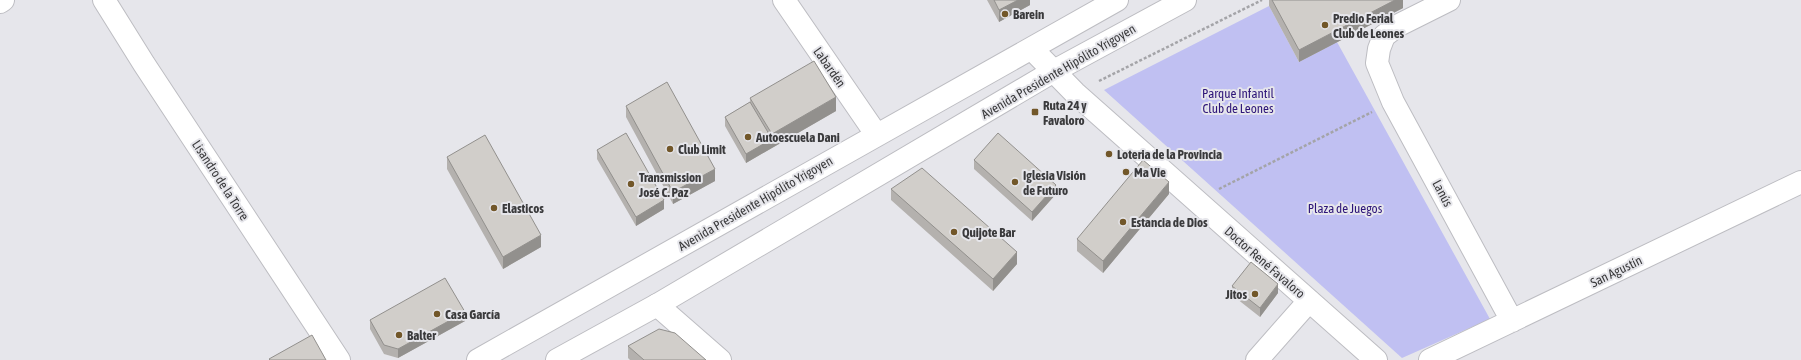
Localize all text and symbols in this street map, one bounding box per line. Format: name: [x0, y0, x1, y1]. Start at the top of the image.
place label: Barein: [1013, 7, 1044, 22]
marker: Barein: [1000, 9, 1010, 19]
place label: Predio Ferial Club de Leones: [1333, 11, 1405, 41]
marker: Predio Ferial Club de Leones: [1320, 20, 1330, 30]
street label: Avenida Presidente Hipólito Yrigoyen: [978, 21, 1138, 122]
street label: Labardén: [810, 44, 849, 90]
park label: Parque Infantil Club de Leones: [1202, 86, 1274, 116]
place label: Ruta 24 y Favaloro: [1043, 98, 1087, 128]
marker: Ruta 24 y Favaloro: [1030, 107, 1040, 117]
place label: Autoescuela Dani: [755, 130, 840, 145]
marker: Autoescuela Dani: [743, 132, 753, 142]
street label: Lisandro de la Torre: [189, 137, 252, 223]
place label: Club Limit: [678, 142, 726, 157]
marker: Club Limit: [665, 144, 675, 154]
place label: Loteria de la Provincia: [1117, 147, 1222, 162]
marker: Loteria de la Provincia: [1104, 149, 1114, 159]
street label: Avenida Presidente Hipólito Yrigoyen: [675, 153, 835, 254]
place label: Ma Vie: [1134, 165, 1166, 180]
marker: Ma Vie: [1121, 167, 1131, 177]
place label: Iglesia Visión de Futuro: [1023, 168, 1086, 198]
place label: Transmission José C. Paz: [638, 170, 701, 200]
marker: Iglesia Visión de Futuro: [1010, 177, 1020, 187]
street label: Lanús: [1429, 177, 1456, 210]
marker: Transmission José C. Paz: [626, 179, 636, 189]
place label: Elasticos: [502, 201, 544, 216]
park label: Plaza de Juegos: [1308, 201, 1383, 216]
marker: Elasticos: [489, 203, 499, 213]
place label: Estancia de Dios: [1131, 215, 1208, 230]
marker: Estancia de Dios: [1118, 217, 1128, 227]
street label: Doctor René Favaloro: [1221, 223, 1308, 301]
place label: Quijote Bar: [962, 225, 1016, 240]
marker: Quijote Bar: [949, 227, 959, 237]
street label: San Agustín: [1588, 253, 1644, 290]
place label: Jitos: [1225, 287, 1247, 302]
marker: Jitos: [1250, 289, 1260, 299]
place label: Casa García: [445, 307, 500, 322]
marker: Casa García: [432, 309, 442, 319]
place label: Balter: [407, 328, 437, 343]
marker: Balter: [394, 330, 404, 340]

